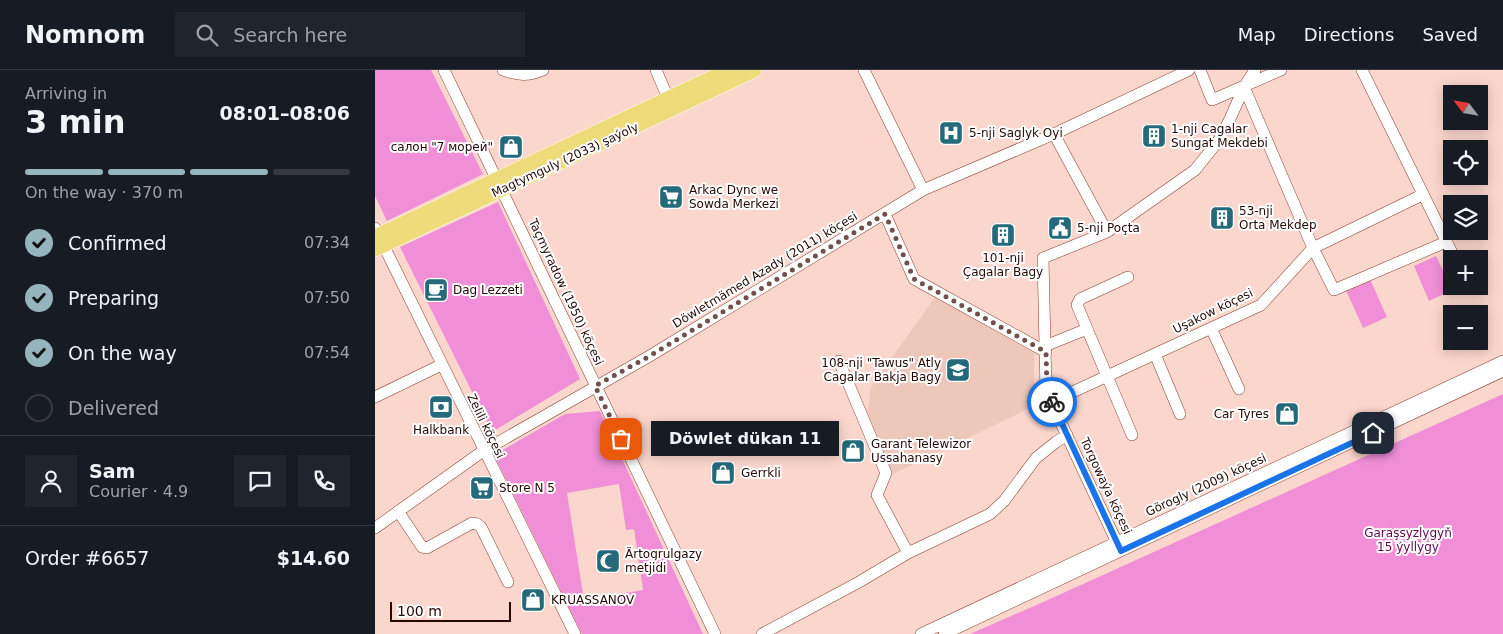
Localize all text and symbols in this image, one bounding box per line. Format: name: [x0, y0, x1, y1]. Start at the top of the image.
search box: [175, 12, 525, 57]
text: Nomnom: [25, 21, 145, 49]
icon: search: [193, 21, 221, 49]
text: Search here: [233, 24, 347, 46]
text: Map: [1238, 24, 1276, 45]
text: Directions: [1304, 24, 1394, 45]
text: Saved: [1422, 24, 1478, 45]
text: Arriving in: [25, 84, 107, 103]
north arrow: [1443, 85, 1487, 130]
map controls: [1443, 85, 1488, 350]
text: 08:01–08:06: [220, 102, 350, 124]
text: 3 min: [25, 103, 126, 141]
street label: Magtymguly (2033) şaýoly: [489, 120, 641, 200]
hospital icon: 5-nji Saglyk Oyi: [938, 120, 964, 146]
place label: 1-nji Cagalar Sungat Mekdebi: [1171, 122, 1268, 150]
building icon: 1-nji Cagalar Sungat Mekdebi: [1141, 123, 1167, 149]
place label: 5-nji Saglyk Oyi: [969, 126, 1063, 140]
shop icon: салон "7 морей": [498, 134, 524, 160]
place label: салон "7 морей": [391, 140, 493, 154]
button: locate: [1443, 140, 1488, 185]
text: On the way · 370 m: [25, 183, 183, 202]
place label: Arkac Dync we Sowda Merkezi: [689, 183, 779, 211]
supermarket icon: Arkac Dync we Sowda Merkezi: [658, 184, 684, 210]
button: layers: [1443, 195, 1488, 240]
place label: 53-nji Orta Mekdep: [1239, 204, 1317, 232]
building icon: 53-nji Orta Mekdep: [1209, 205, 1235, 231]
street label: Döwletmämed Azady (2011) köçesi: [670, 209, 860, 331]
public building icon: 5-nji Poçta: [1047, 215, 1073, 241]
street label: Taçmyradow (1950) köçesi: [525, 216, 606, 368]
place label: 5-nji Poçta: [1077, 221, 1140, 235]
building icon: 101-nji Çagalar Bagy: [990, 222, 1016, 248]
icon: check: [25, 229, 53, 257]
text: Confirmed: [68, 232, 167, 254]
text: 07:34: [304, 233, 350, 252]
button: +: [1443, 250, 1488, 295]
place label: 101-nji Çagalar Bagy: [963, 251, 1043, 279]
cafe icon: Dag Lezzeti: [423, 277, 449, 303]
place label: Dag Lezzeti: [453, 283, 523, 297]
icon: check: [25, 284, 53, 312]
street label: Uşakow köçesi: [1171, 286, 1255, 336]
text: Preparing: [68, 287, 159, 309]
text: 07:50: [304, 288, 350, 307]
button: −: [1443, 305, 1488, 350]
icon: check: [25, 339, 53, 367]
text: On the way: [68, 342, 177, 364]
text: 07:54: [304, 343, 350, 362]
place label: 108-nji "Tawus" Atly Cagalar Bakja Bagy: [821, 356, 941, 384]
school or university icon: 108-nji "Tawus" Atly Cagalar Bakja Bagy: [945, 357, 971, 383]
courier: [1027, 377, 1077, 427]
icon: bike: [1038, 388, 1066, 416]
street label: Zelili köçesi: [464, 391, 508, 461]
bank icon: Halkbank: [428, 394, 454, 420]
text: Delivered: [68, 397, 159, 419]
shop icon: Car Tyres: [1274, 401, 1300, 427]
place label: Car Tyres: [1214, 407, 1269, 421]
pin: [1352, 412, 1394, 454]
pin: [600, 418, 642, 460]
icon: home: [1359, 419, 1387, 447]
callout: Döwlet dükan 11: [651, 422, 839, 456]
place label: Halkbank: [413, 423, 469, 437]
icon: bag: [607, 425, 635, 453]
text: Döwlet dükan 11: [669, 429, 821, 448]
street label: Torgowaýa köçesi: [1077, 434, 1135, 537]
place label: Garant Telewizor Ussahanasy: [871, 437, 971, 465]
shop icon: Garant Telewizor Ussahanasy: [840, 438, 866, 464]
street label: Görogly (2009) köçesi: [1143, 451, 1269, 519]
button: person: [25, 455, 77, 507]
button: chat: [234, 455, 286, 507]
button: phone: [298, 455, 350, 507]
text: Sam: [89, 460, 135, 482]
shop icon: Gerrkli: [710, 460, 736, 486]
place label: Gerrkli: [741, 466, 781, 480]
supermarket icon: Store N 5: [469, 475, 495, 501]
place label: Store N 5: [499, 481, 555, 495]
text: Courier · 4.9: [89, 482, 188, 501]
park label: Garaşsyzlygyň 15 ýyllygy: [1364, 526, 1452, 554]
place label: Ärtogrulgazy metjidi: [625, 546, 702, 575]
text: Order #6657: [25, 547, 149, 569]
text: $14.60: [277, 547, 350, 569]
mosque icon: Ärtogrulgazy metjidi: [595, 548, 621, 574]
shop icon: KRUASSANOV: [520, 587, 546, 613]
place label: KRUASSANOV: [551, 593, 635, 607]
scale bar: [390, 599, 511, 622]
text: 100 m: [397, 603, 442, 619]

